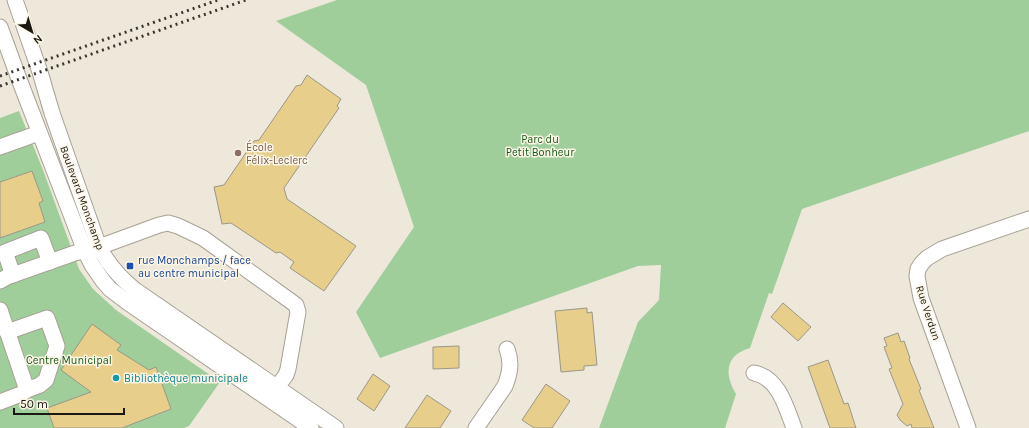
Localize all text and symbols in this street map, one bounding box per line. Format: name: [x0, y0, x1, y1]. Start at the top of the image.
north arrow: [12, 12, 52, 52]
text: N: [31, 32, 45, 47]
park label: Parc du Petit Bonheur: [506, 133, 574, 159]
place label: École Félix-Leclerc: [246, 139, 308, 167]
street label: Boulevard Monchamp: [57, 144, 107, 252]
marker: École Félix-Leclerc: [233, 148, 243, 158]
place label: rue Monchamps / face au centre municipal: [138, 254, 251, 280]
marker: rue Monchamps / face au centre municipal: [125, 261, 135, 271]
street label: Rue Verdun: [913, 284, 943, 342]
park label: Centre Municipal: [26, 354, 112, 367]
place label: Bibliothèque municipale: [124, 372, 248, 385]
marker: Bibliothèque municipale: [111, 373, 121, 383]
scale bar: [14, 390, 124, 416]
text: 50 m: [20, 397, 48, 411]

